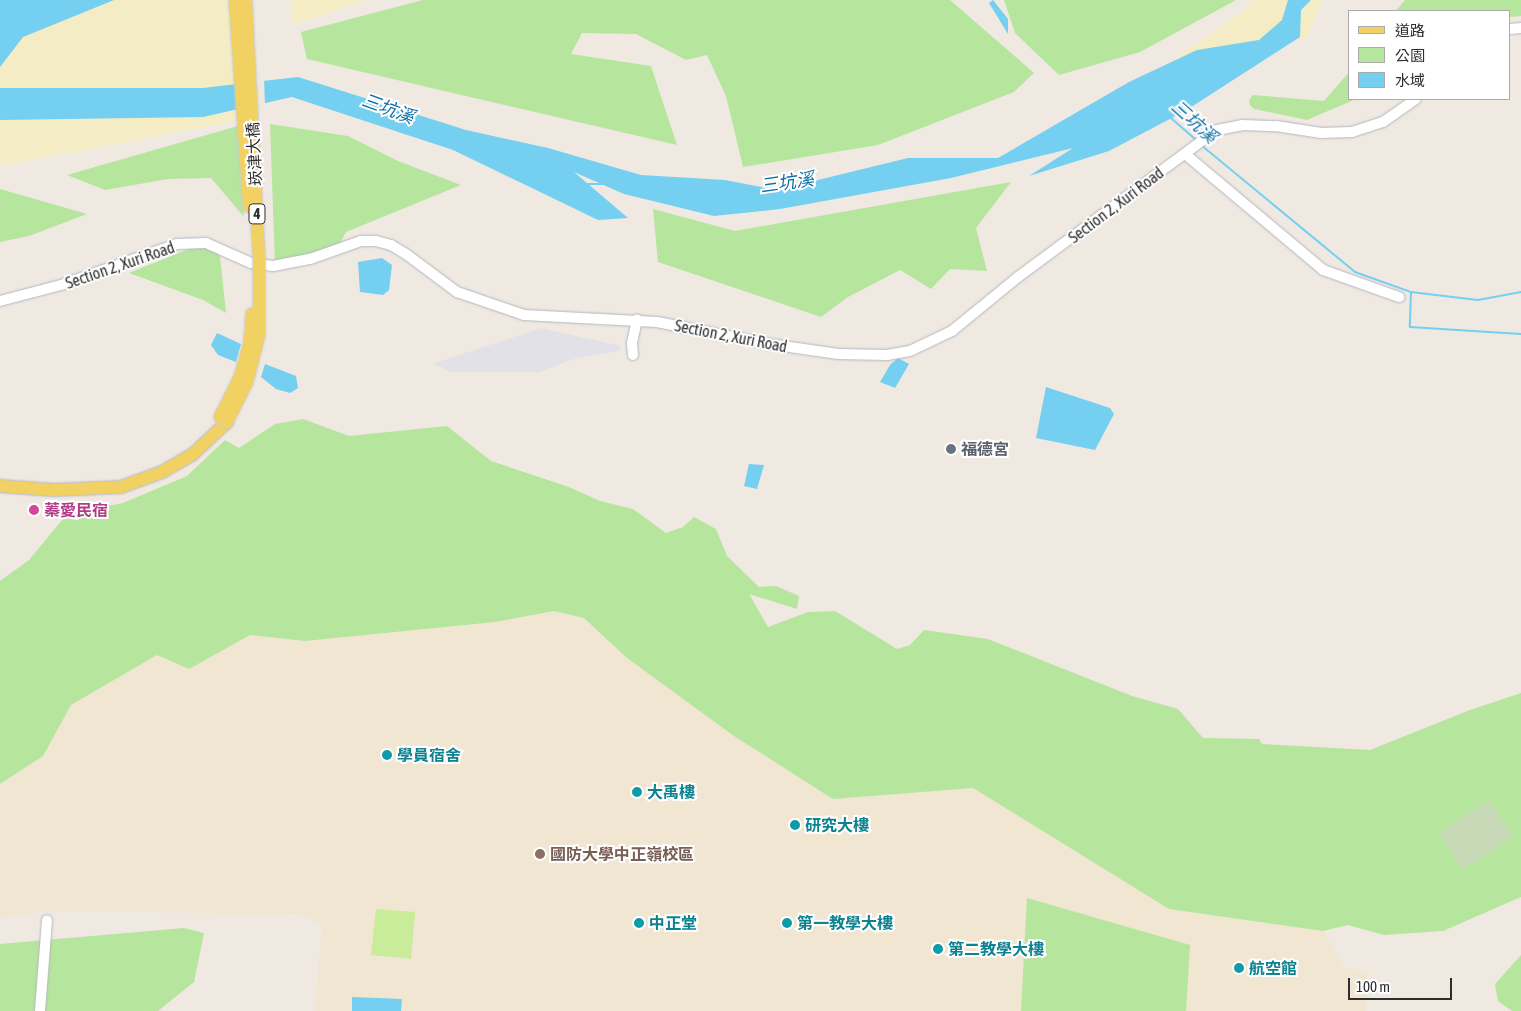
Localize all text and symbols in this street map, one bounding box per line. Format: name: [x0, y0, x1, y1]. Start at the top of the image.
legend: [1348, 10, 1511, 100]
text: 道路: [1395, 22, 1425, 39]
text: 公園: [1395, 47, 1425, 64]
text: 水域: [1395, 72, 1425, 89]
water label: 三坑溪: [359, 90, 417, 128]
water label: 三坑溪: [1167, 96, 1221, 148]
street label: 崁津大橋: [243, 122, 265, 186]
street label: Section 2, Xuri Road: [1065, 163, 1167, 247]
water label: 三坑溪: [759, 169, 815, 197]
road number: 4: [248, 202, 266, 226]
street label: Section 2, Xuri Road: [63, 237, 177, 293]
street label: Section 2, Xuri Road: [673, 316, 789, 356]
place label: 福德宮: [961, 439, 1009, 459]
marker: 福德宮: [945, 443, 957, 455]
place label: 蓁愛民宿: [44, 500, 108, 520]
marker: 蓁愛民宿: [28, 504, 40, 516]
place label: 學員宿舍: [397, 745, 461, 765]
marker: 學員宿舍: [381, 749, 393, 761]
place label: 大禹樓: [647, 782, 695, 802]
marker: 大禹樓: [631, 786, 643, 798]
place label: 研究大樓: [805, 815, 869, 835]
marker: 研究大樓: [789, 819, 801, 831]
place label: 國防大學中正嶺校區: [550, 844, 694, 864]
marker: 國防大學中正嶺校區: [534, 848, 546, 860]
place label: 中正堂: [649, 913, 697, 933]
place label: 第一教學大樓: [797, 913, 893, 933]
marker: 中正堂: [633, 917, 645, 929]
marker: 第一教學大樓: [781, 917, 793, 929]
place label: 第二教學大樓: [948, 939, 1044, 959]
marker: 第二教學大樓: [932, 943, 944, 955]
place label: 航空館: [1249, 958, 1297, 978]
marker: 航空館: [1233, 962, 1245, 974]
scale bar: [1351, 968, 1455, 1000]
text: 100 m: [1356, 978, 1390, 995]

